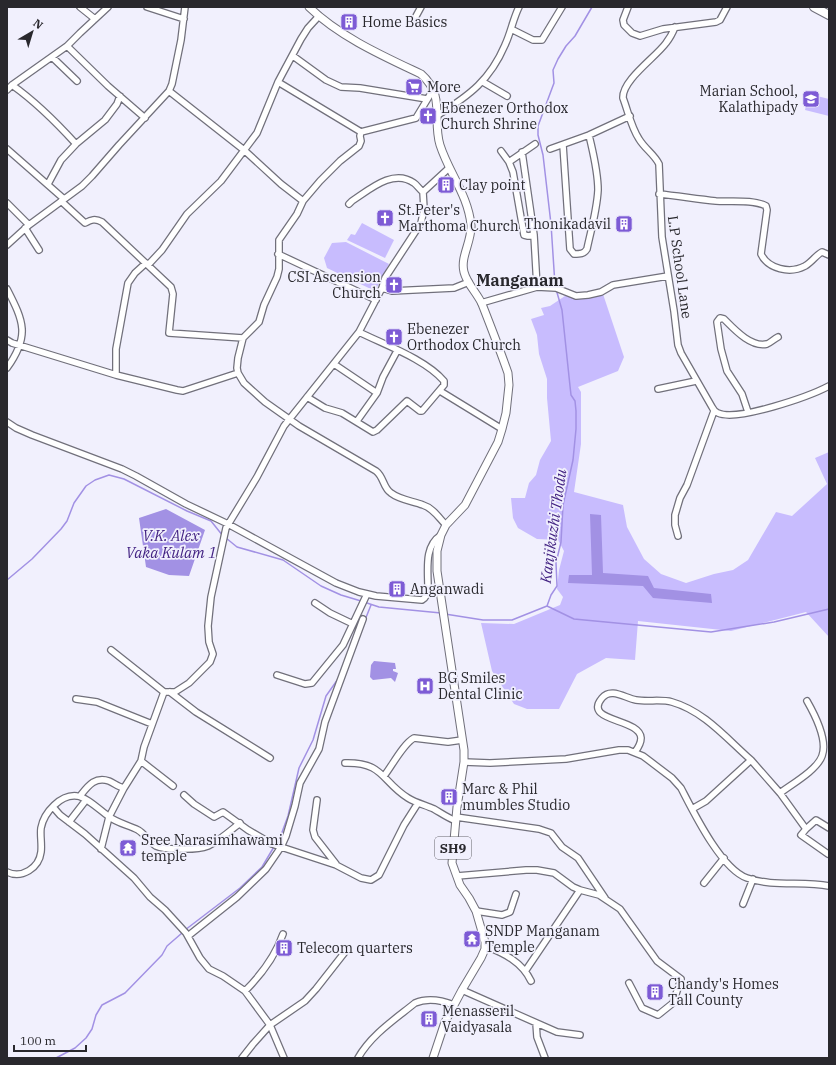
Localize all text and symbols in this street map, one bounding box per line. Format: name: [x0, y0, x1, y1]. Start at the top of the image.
north arrow: [12, 12, 52, 52]
building icon: Home Basics: [339, 12, 359, 32]
place label: Home Basics: [362, 13, 447, 31]
text: N: [30, 16, 46, 32]
supermarket icon: More: [404, 77, 424, 97]
place label: More: [427, 78, 461, 96]
place label: Marian School, Kalathipady: [699, 82, 799, 116]
school or university icon: Marian School, Kalathipady: [801, 89, 821, 109]
place label: Ebenezer Orthodox Church Shrine: [441, 99, 569, 133]
church icon: Ebenezer Orthodox Church Shrine: [418, 106, 438, 126]
building icon: Clay point: [436, 175, 456, 195]
place label: Clay point: [459, 176, 525, 194]
place label: St.Peter's Marthoma Church: [398, 201, 519, 235]
church icon: St.Peter's Marthoma Church: [375, 208, 395, 228]
building icon: Thonikadavil: [614, 214, 634, 234]
street label: L.P School Lane: [664, 214, 696, 320]
place label: Thonikadavil: [524, 215, 611, 233]
place label: CSI Ascension Church: [288, 268, 381, 302]
district label: Manganam: [476, 270, 564, 290]
church icon: CSI Ascension Church: [384, 275, 404, 295]
place label: Ebenezer Orthodox Church: [407, 320, 521, 354]
church icon: Ebenezer Orthodox Church: [384, 327, 404, 347]
water label: Kanjikuzhi Thodu: [535, 467, 570, 585]
water label: V.K. Alex Vaka Kulam 1: [126, 526, 216, 562]
building icon: Anganwadi: [387, 579, 407, 599]
place label: Anganwadi: [410, 580, 484, 598]
place label: BG Smiles Dental Clinic: [438, 669, 523, 703]
hospital icon: BG Smiles Dental Clinic: [415, 676, 435, 696]
place label: Marc & Phil mumbles Studio: [462, 780, 570, 814]
building icon: Marc & Phil mumbles Studio: [439, 787, 459, 807]
place label: Sree Narasimhawami temple: [141, 831, 283, 865]
road number: SH9: [435, 837, 471, 859]
temple icon: Sree Narasimhawami temple: [118, 838, 138, 858]
place label: SNDP Manganam Temple: [485, 922, 600, 956]
temple icon: SNDP Manganam Temple: [462, 929, 482, 949]
building icon: Telecom quarters: [274, 938, 294, 958]
place label: Telecom quarters: [297, 939, 413, 957]
place label: Chandy's Homes Tall County: [668, 975, 779, 1009]
building icon: Chandy's Homes Tall County: [645, 982, 665, 1002]
place label: Menasseril Vaidyasala: [442, 1002, 514, 1036]
building icon: Menasseril Vaidyasala: [419, 1009, 439, 1029]
scale bar: [14, 1027, 86, 1053]
text: 100 m: [20, 1033, 56, 1048]

